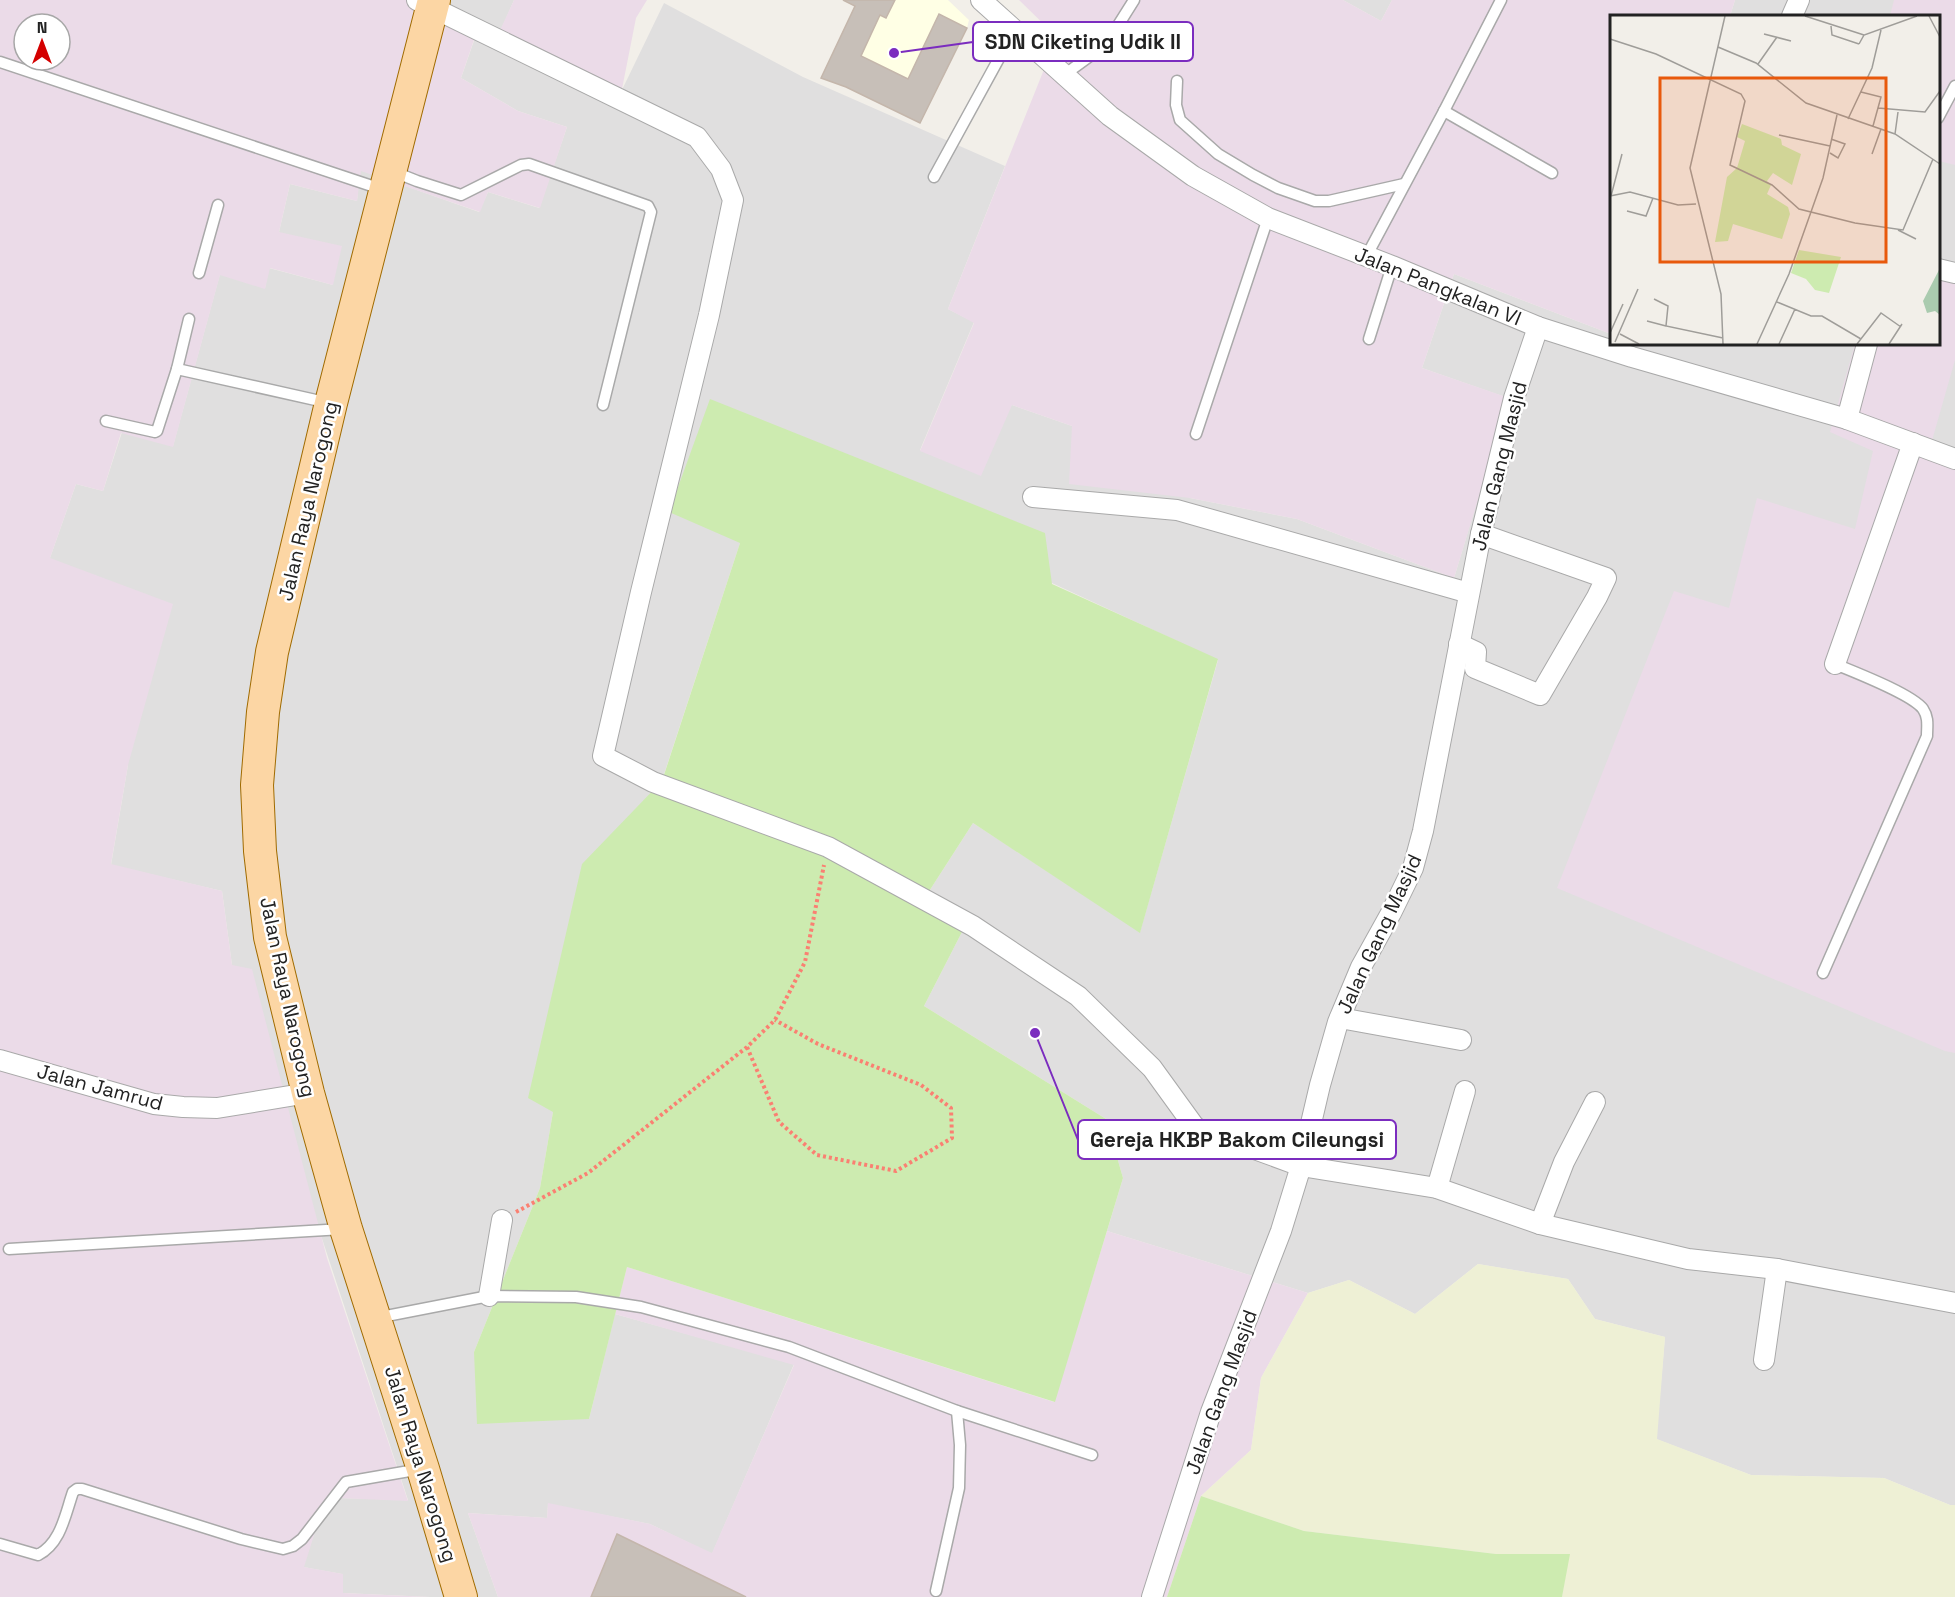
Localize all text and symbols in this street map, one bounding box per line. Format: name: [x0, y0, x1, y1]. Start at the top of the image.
north arrow: [12, 12, 72, 72]
inset map: [1610, 15, 1940, 345]
text: N: [37, 17, 47, 38]
callout: SDN Ciketing Udik II: [973, 22, 1193, 61]
text: SDN Ciketing Udik II: [985, 28, 1181, 55]
street label: Jalan Pangkalan VI: [1351, 241, 1525, 331]
street label: Jalan Gang Masjid: [1465, 379, 1533, 553]
street label: Jalan Raya Narogong: [272, 399, 344, 603]
street label: Jalan Gang Masjid: [1331, 850, 1427, 1018]
street label: Jalan Raya Narogong: [254, 895, 322, 1099]
street label: Jalan Jamrud: [34, 1058, 166, 1116]
callout: Gereja HKBP Bakom Cileungsi: [1078, 1120, 1396, 1159]
text: Gereja HKBP Bakom Cileungsi: [1090, 1126, 1384, 1153]
street label: Jalan Gang Masjid: [1179, 1306, 1263, 1478]
street label: Jalan Raya Narogong: [379, 1363, 463, 1565]

